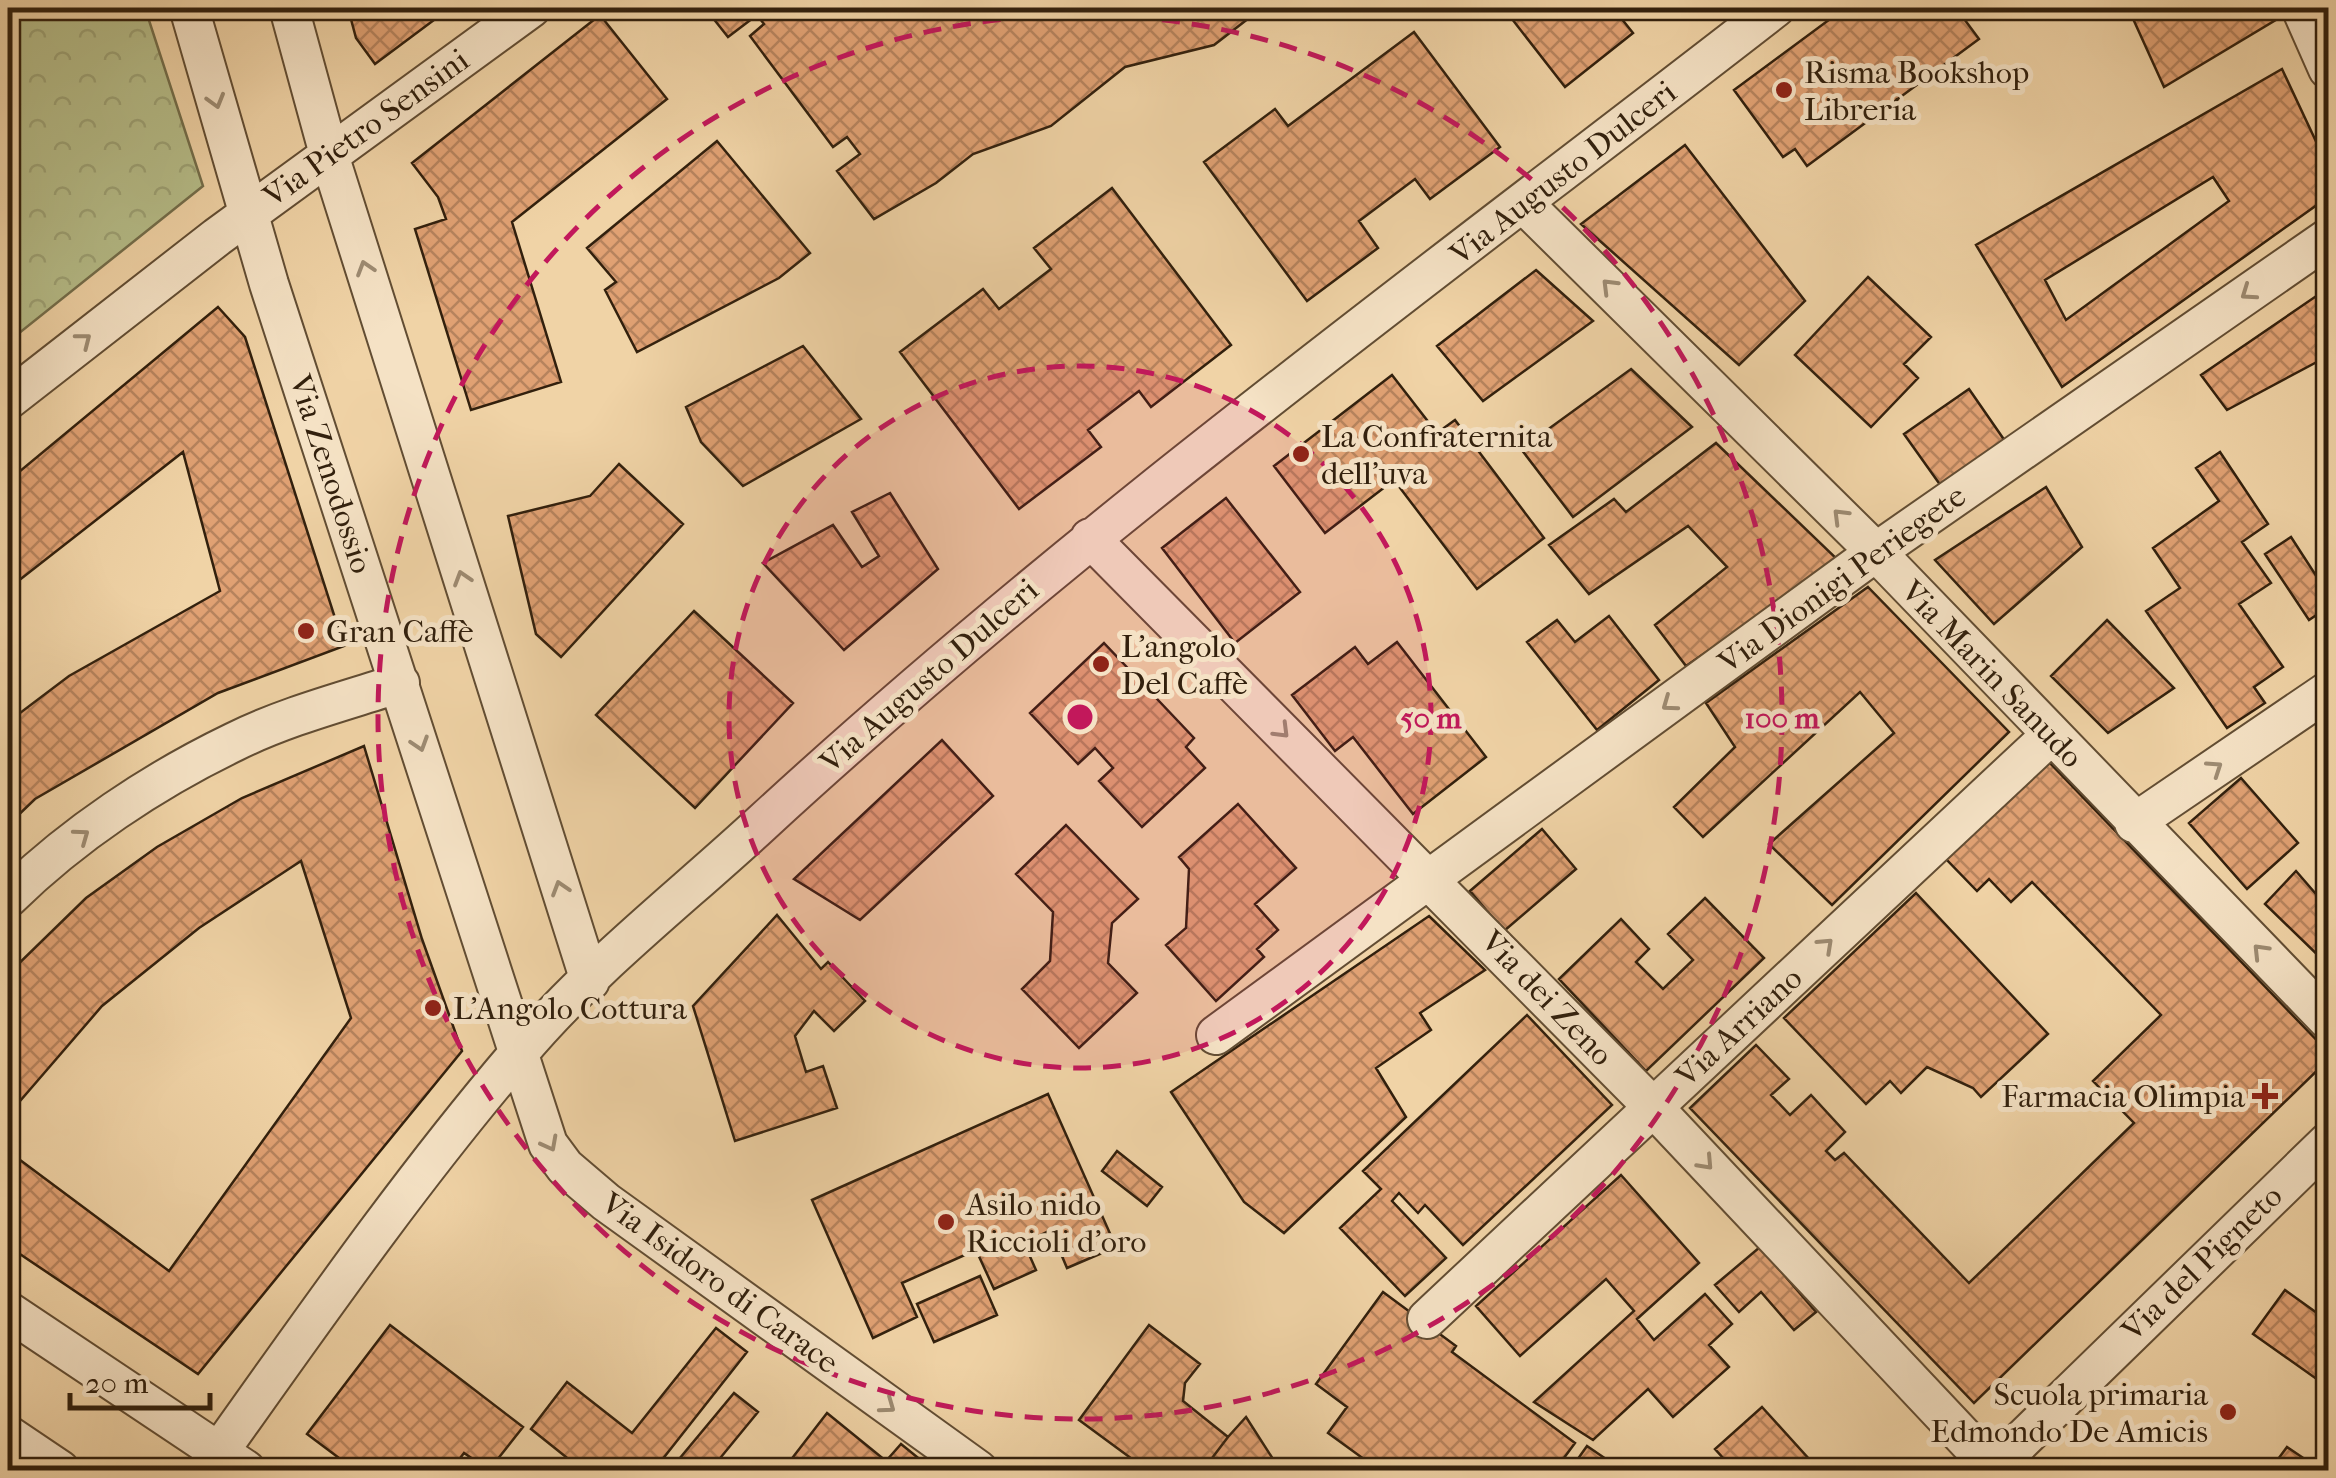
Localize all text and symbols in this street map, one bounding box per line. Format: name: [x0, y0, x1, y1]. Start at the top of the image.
street label: Via Pietro Sensini: [255, 41, 476, 215]
place label: Risma Bookshop Libreria: [1804, 54, 2029, 128]
street label: Via Augusto Dulceri: [1442, 73, 1684, 273]
marker: Risma Bookshop Libreria: [1773, 79, 1795, 101]
one-way arrow: [204, 92, 225, 109]
one-way arrow: [356, 261, 377, 278]
one-way arrow: [1603, 280, 1621, 298]
one-way arrow: [2241, 281, 2260, 299]
one-way arrow: [73, 334, 91, 352]
street label: Via Zenodossio: [281, 369, 381, 578]
place label: La Confraternita dell'uva: [1321, 418, 1553, 492]
marker: La Confraternita dell'uva: [1290, 443, 1312, 465]
street label: Via Dionigi Periegete: [1710, 477, 1973, 682]
one-way arrow: [1833, 510, 1851, 528]
one-way arrow: [453, 571, 474, 588]
street label: Via Augusto Dulceri: [812, 571, 1046, 781]
street label: Via Marin Sanudo: [1893, 572, 2091, 775]
place label: Gran Caffè: [326, 613, 474, 650]
marker: Gran Caffè: [295, 620, 317, 642]
place label: L'angolo Del Caffè: [1121, 628, 1248, 702]
marker: L'angolo Del Caffè: [1090, 653, 1112, 675]
one-way arrow: [1662, 692, 1680, 710]
centre of rings: [1062, 699, 1098, 735]
text: 50 m: [1401, 701, 1462, 736]
text: 100 m: [1744, 701, 1821, 736]
one-way arrow: [1271, 719, 1289, 737]
one-way arrow: [408, 735, 428, 752]
one-way arrow: [2204, 762, 2223, 780]
one-way arrow: [71, 830, 90, 849]
one-way arrow: [551, 881, 571, 898]
street label: Via dei Zeno: [1473, 922, 1621, 1073]
one-way arrow: [1815, 939, 1833, 957]
one-way arrow: [2254, 944, 2272, 962]
street label: Via Arriano: [1668, 959, 1810, 1095]
place label: L'Angolo Cottura: [453, 990, 688, 1027]
marker: L'Angolo Cottura: [422, 997, 444, 1019]
place label: Farmacia Olimpia: [2001, 1078, 2246, 1115]
marker: Farmacia Olimpia: [2254, 1085, 2276, 1107]
one-way arrow: [538, 1133, 557, 1151]
one-way arrow: [1694, 1151, 1712, 1170]
street label: Via del Pigneto: [2113, 1177, 2290, 1349]
street label: Via Isidoro di Carace: [594, 1184, 846, 1381]
place label: Asilo nido Riccioli d'oro: [964, 1186, 1147, 1260]
marker: Asilo nido Riccioli d'oro: [935, 1211, 957, 1233]
scale bar: [70, 1348, 210, 1410]
text: 20 m: [85, 1366, 148, 1401]
place label: Scuola primaria Edmondo De Amicis: [1931, 1376, 2209, 1450]
one-way arrow: [877, 1394, 895, 1412]
marker: Scuola primaria Edmondo De Amicis: [2217, 1401, 2239, 1423]

